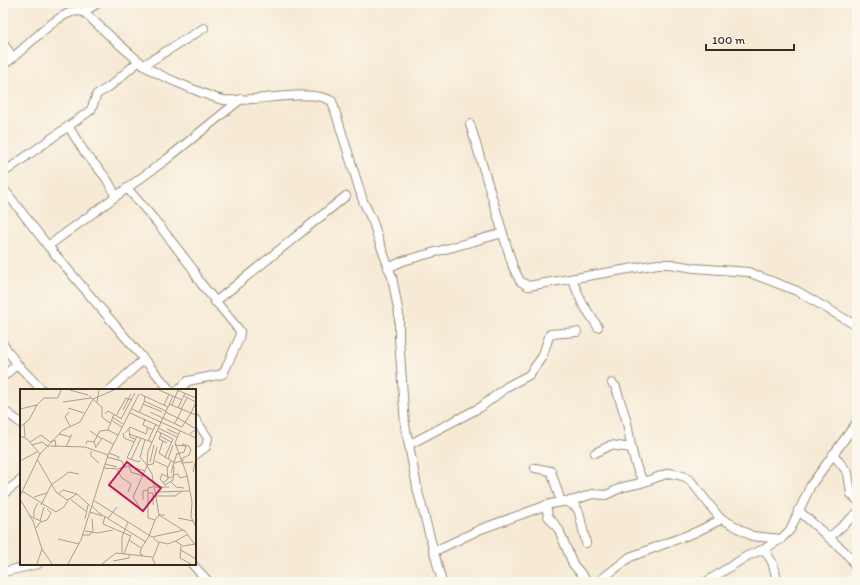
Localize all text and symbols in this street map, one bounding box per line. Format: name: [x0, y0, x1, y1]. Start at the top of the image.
scale bar: [706, 26, 794, 52]
text: 100 m: [712, 33, 745, 47]
inset map: [20, 389, 196, 565]

